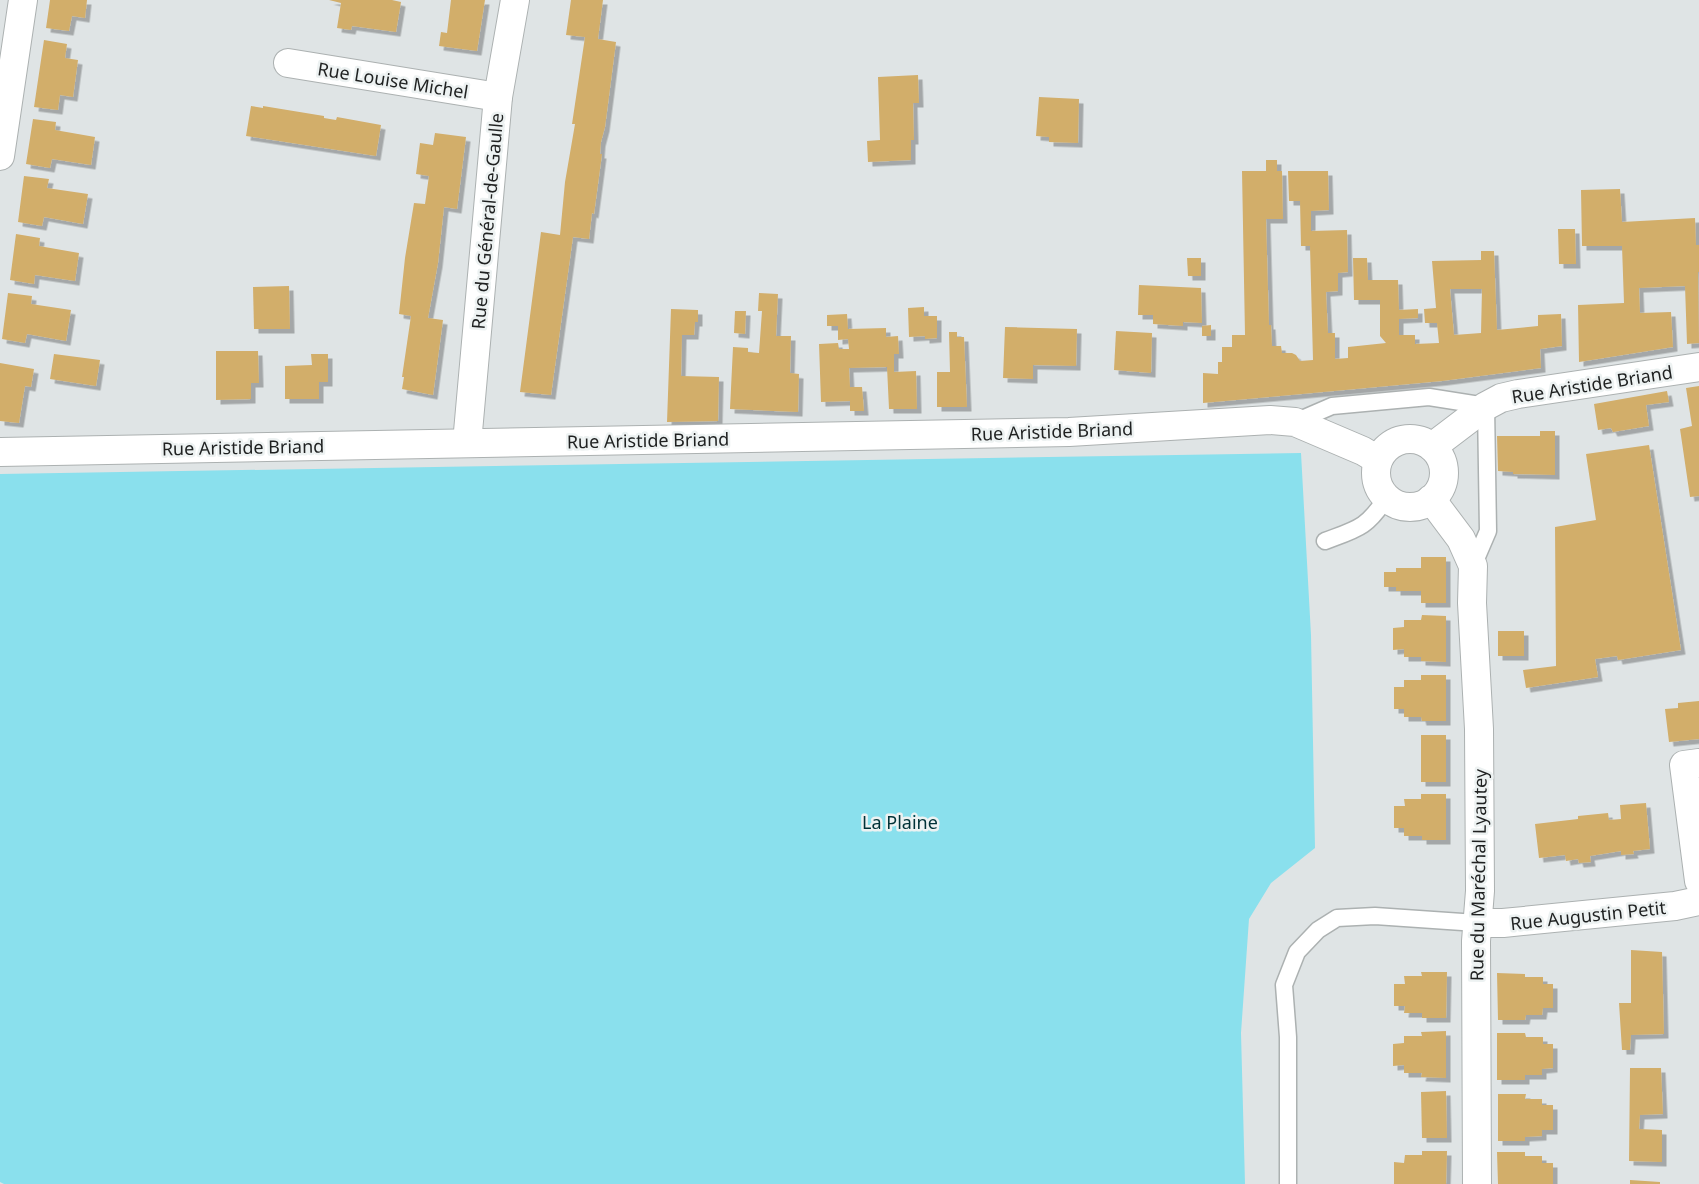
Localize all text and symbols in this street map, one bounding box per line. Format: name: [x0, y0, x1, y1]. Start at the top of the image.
street label: Rue Louise Michel: [316, 56, 470, 104]
street label: Rue du Général-de-Gaulle: [466, 112, 508, 330]
street label: Rue Aristide Briand: [1510, 359, 1674, 409]
street label: Rue Aristide Briand: [970, 416, 1134, 446]
street label: Rue Aristide Briand: [567, 427, 729, 453]
street label: Rue Aristide Briand: [162, 434, 324, 460]
street label: Rue du Maréchal Lyautey: [1464, 768, 1492, 981]
park label: La Plaine: [862, 810, 938, 834]
street label: Rue Augustin Petit: [1509, 895, 1667, 935]

